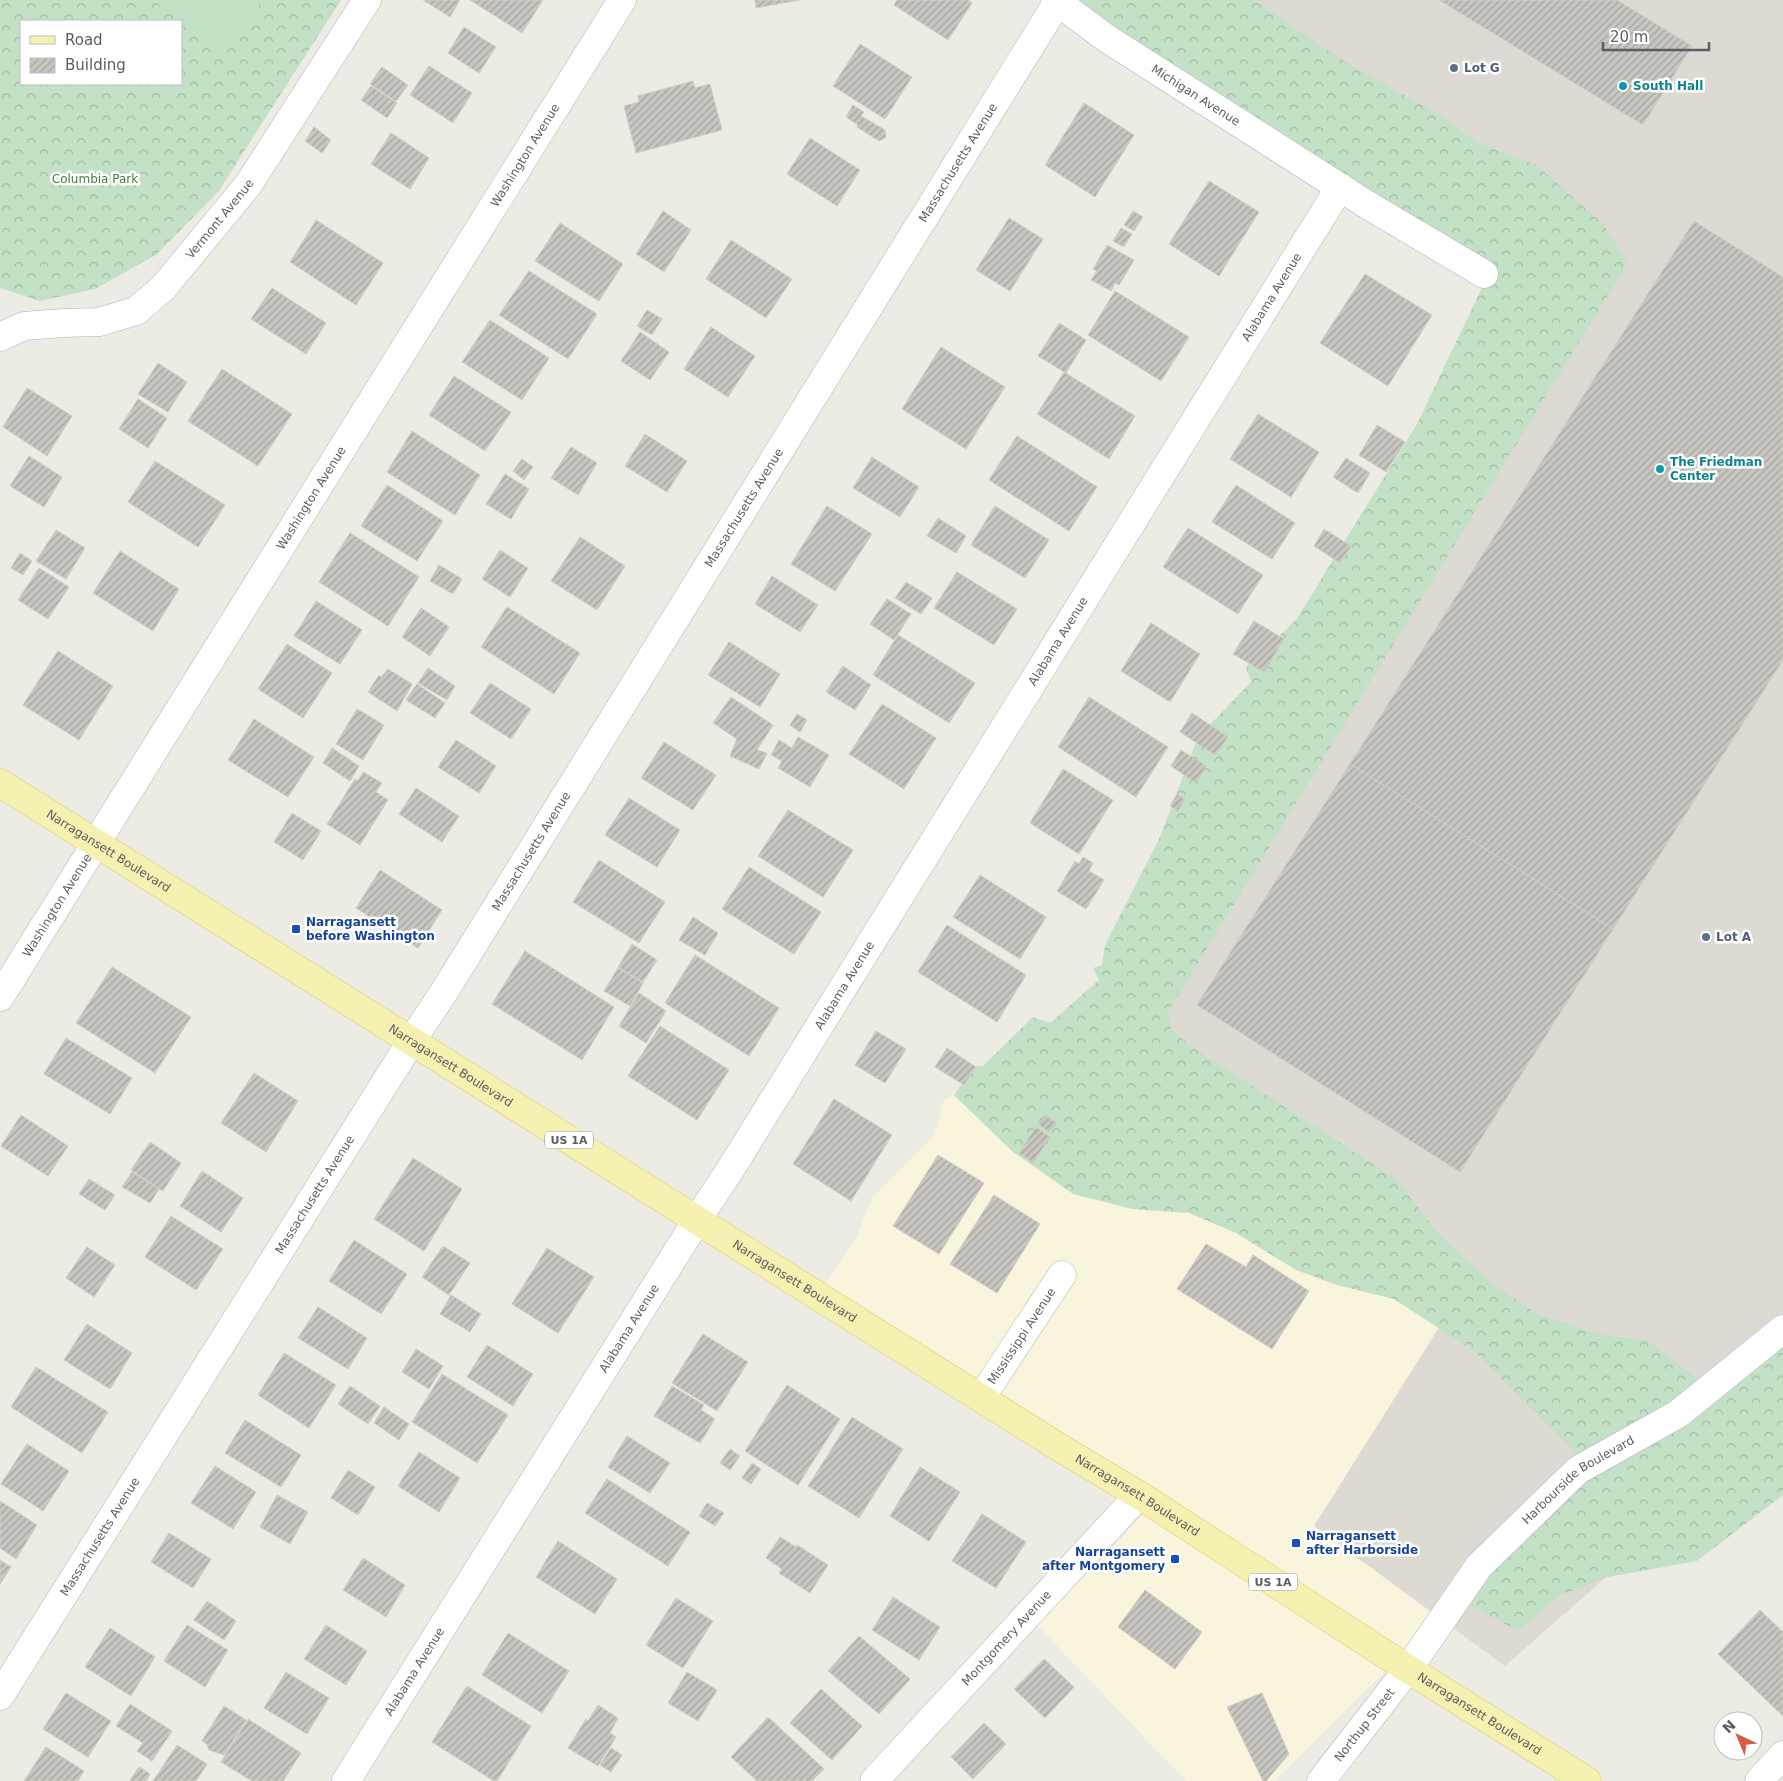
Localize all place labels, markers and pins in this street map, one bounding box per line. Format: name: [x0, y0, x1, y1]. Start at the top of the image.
place label: Lot G: [1464, 61, 1500, 75]
marker: Lot G: [1448, 62, 1460, 74]
place label: South Hall: [1633, 79, 1703, 93]
marker: South Hall: [1617, 80, 1629, 92]
place label: The Friedman Center: [1670, 455, 1762, 483]
marker: The Friedman Center: [1654, 463, 1666, 475]
place label: Narragansett before Washington: [306, 915, 435, 943]
marker: Narragansett before Washington: [290, 923, 302, 935]
place label: Lot A: [1716, 930, 1752, 944]
marker: Lot A: [1700, 931, 1712, 943]
place label: Narragansett after Harborside: [1306, 1529, 1418, 1557]
marker: Narragansett after Harborside: [1290, 1537, 1302, 1549]
place label: Narragansett after Montgomery: [1042, 1545, 1165, 1573]
marker: Narragansett after Montgomery: [1169, 1553, 1181, 1565]

